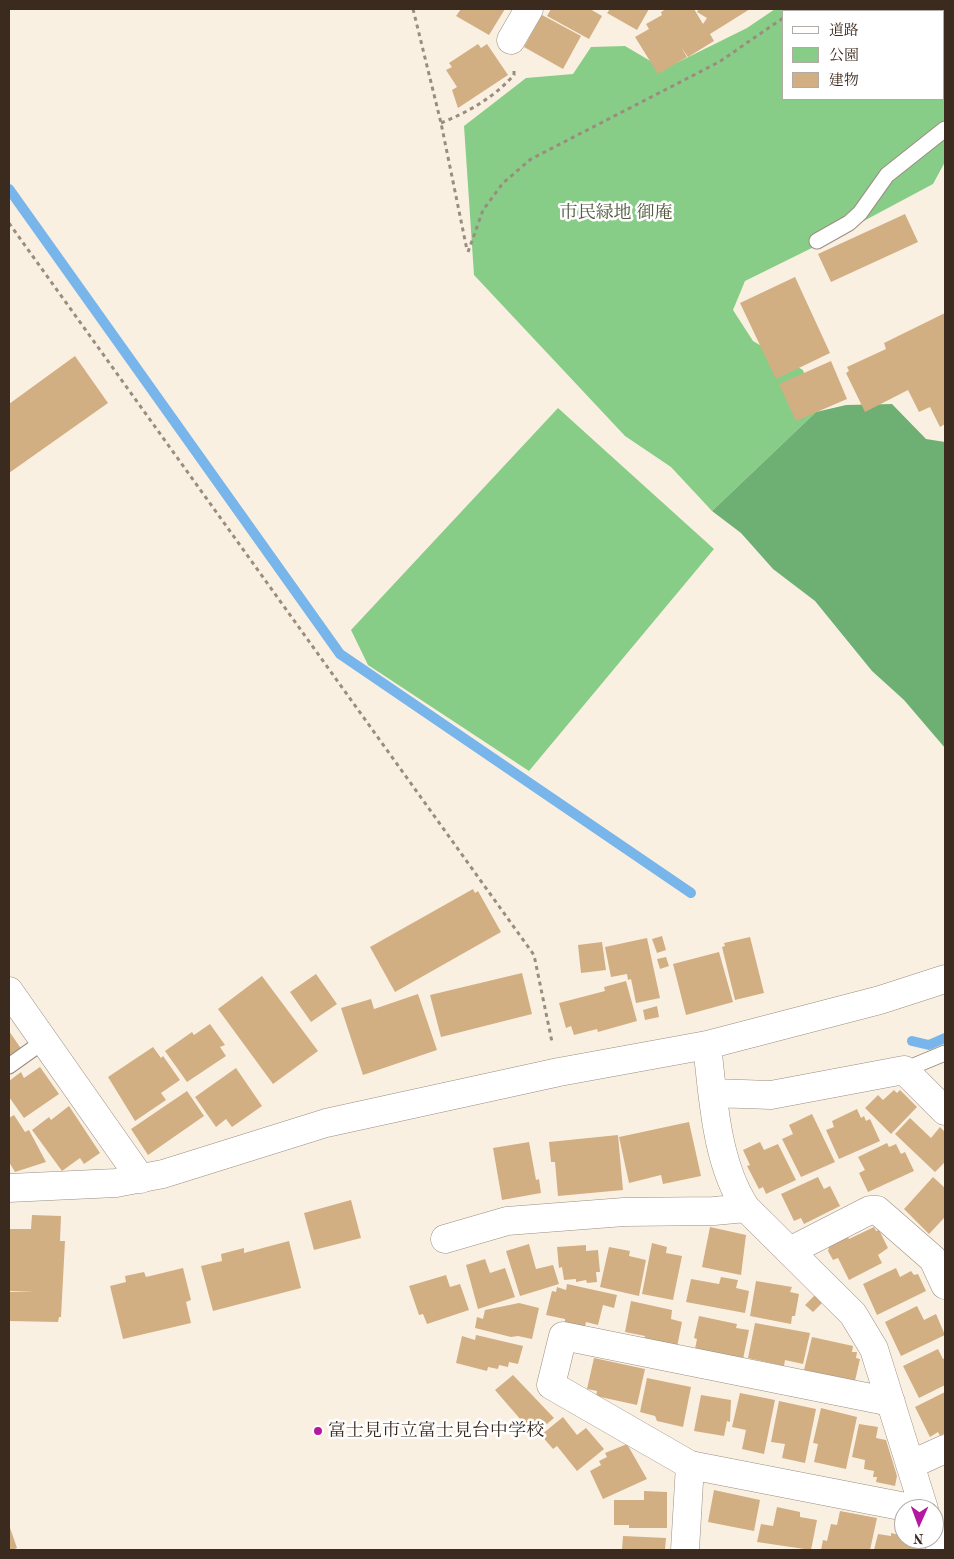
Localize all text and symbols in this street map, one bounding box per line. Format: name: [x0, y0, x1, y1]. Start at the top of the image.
legend: [782, 10, 944, 100]
text: 道路: [829, 24, 859, 39]
text: 公園: [829, 49, 859, 64]
text: 建物: [829, 74, 859, 89]
park label: 市民緑地 御庵: [559, 202, 673, 224]
place label: 富士見市立富士見台中学校: [328, 1420, 544, 1442]
marker: 富士見市立富士見台中学校: [312, 1425, 324, 1437]
north arrow: [894, 1499, 944, 1549]
text: N: [913, 1531, 924, 1545]

